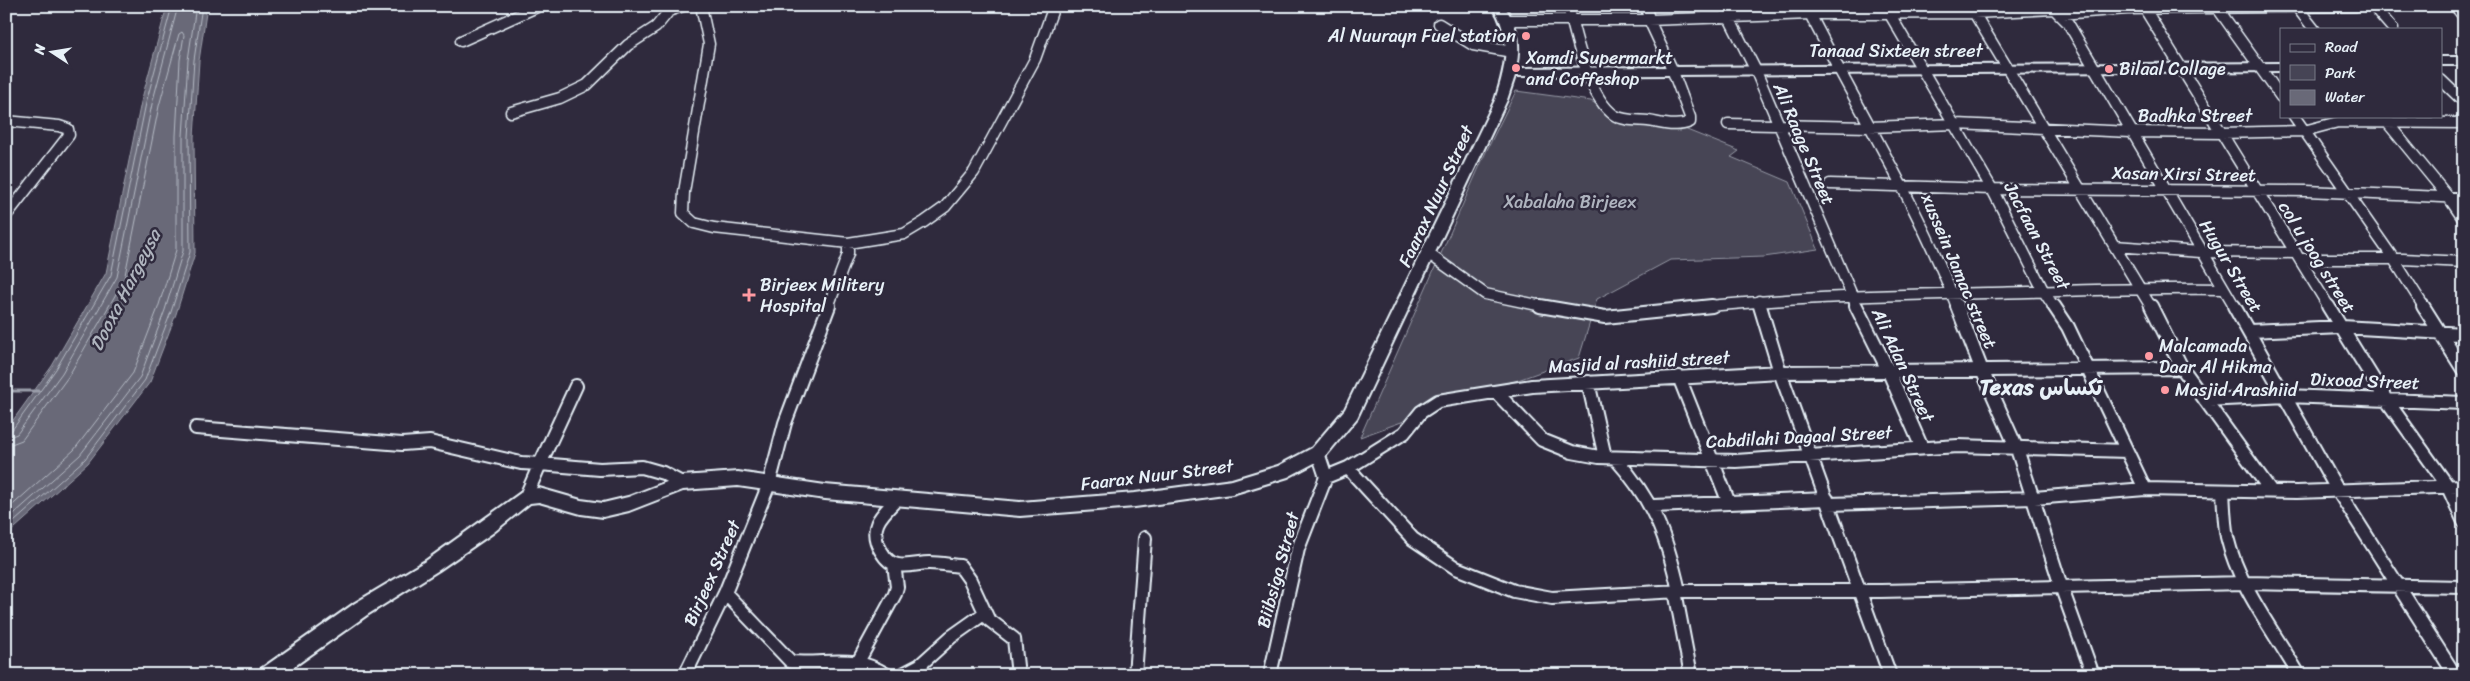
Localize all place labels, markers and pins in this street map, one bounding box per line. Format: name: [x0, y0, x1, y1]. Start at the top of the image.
place label: Al Nuurayn Fuel station: [1327, 20, 1516, 52]
marker: Al Nuurayn Fuel station: [1520, 30, 1532, 42]
place label: Xamdi Supermarkt and Coffeshop: [1525, 42, 1673, 95]
place label: Bilaal Collage: [2119, 53, 2226, 85]
marker: Xamdi Supermarkt and Coffeshop: [1510, 62, 1522, 74]
marker: Bilaal Collage: [2103, 63, 2115, 75]
place label: Birjeex Militery Hospital: [760, 269, 885, 322]
marker: Birjeex Militery Hospital: [742, 288, 756, 302]
place label: Malcamada Daar Al Hikma: [2159, 330, 2273, 383]
marker: Malcamada Daar Al Hikma: [2143, 350, 2155, 362]
place label: Masjid Arashiid: [2175, 374, 2299, 406]
marker: Masjid Arashiid: [2159, 384, 2171, 396]

